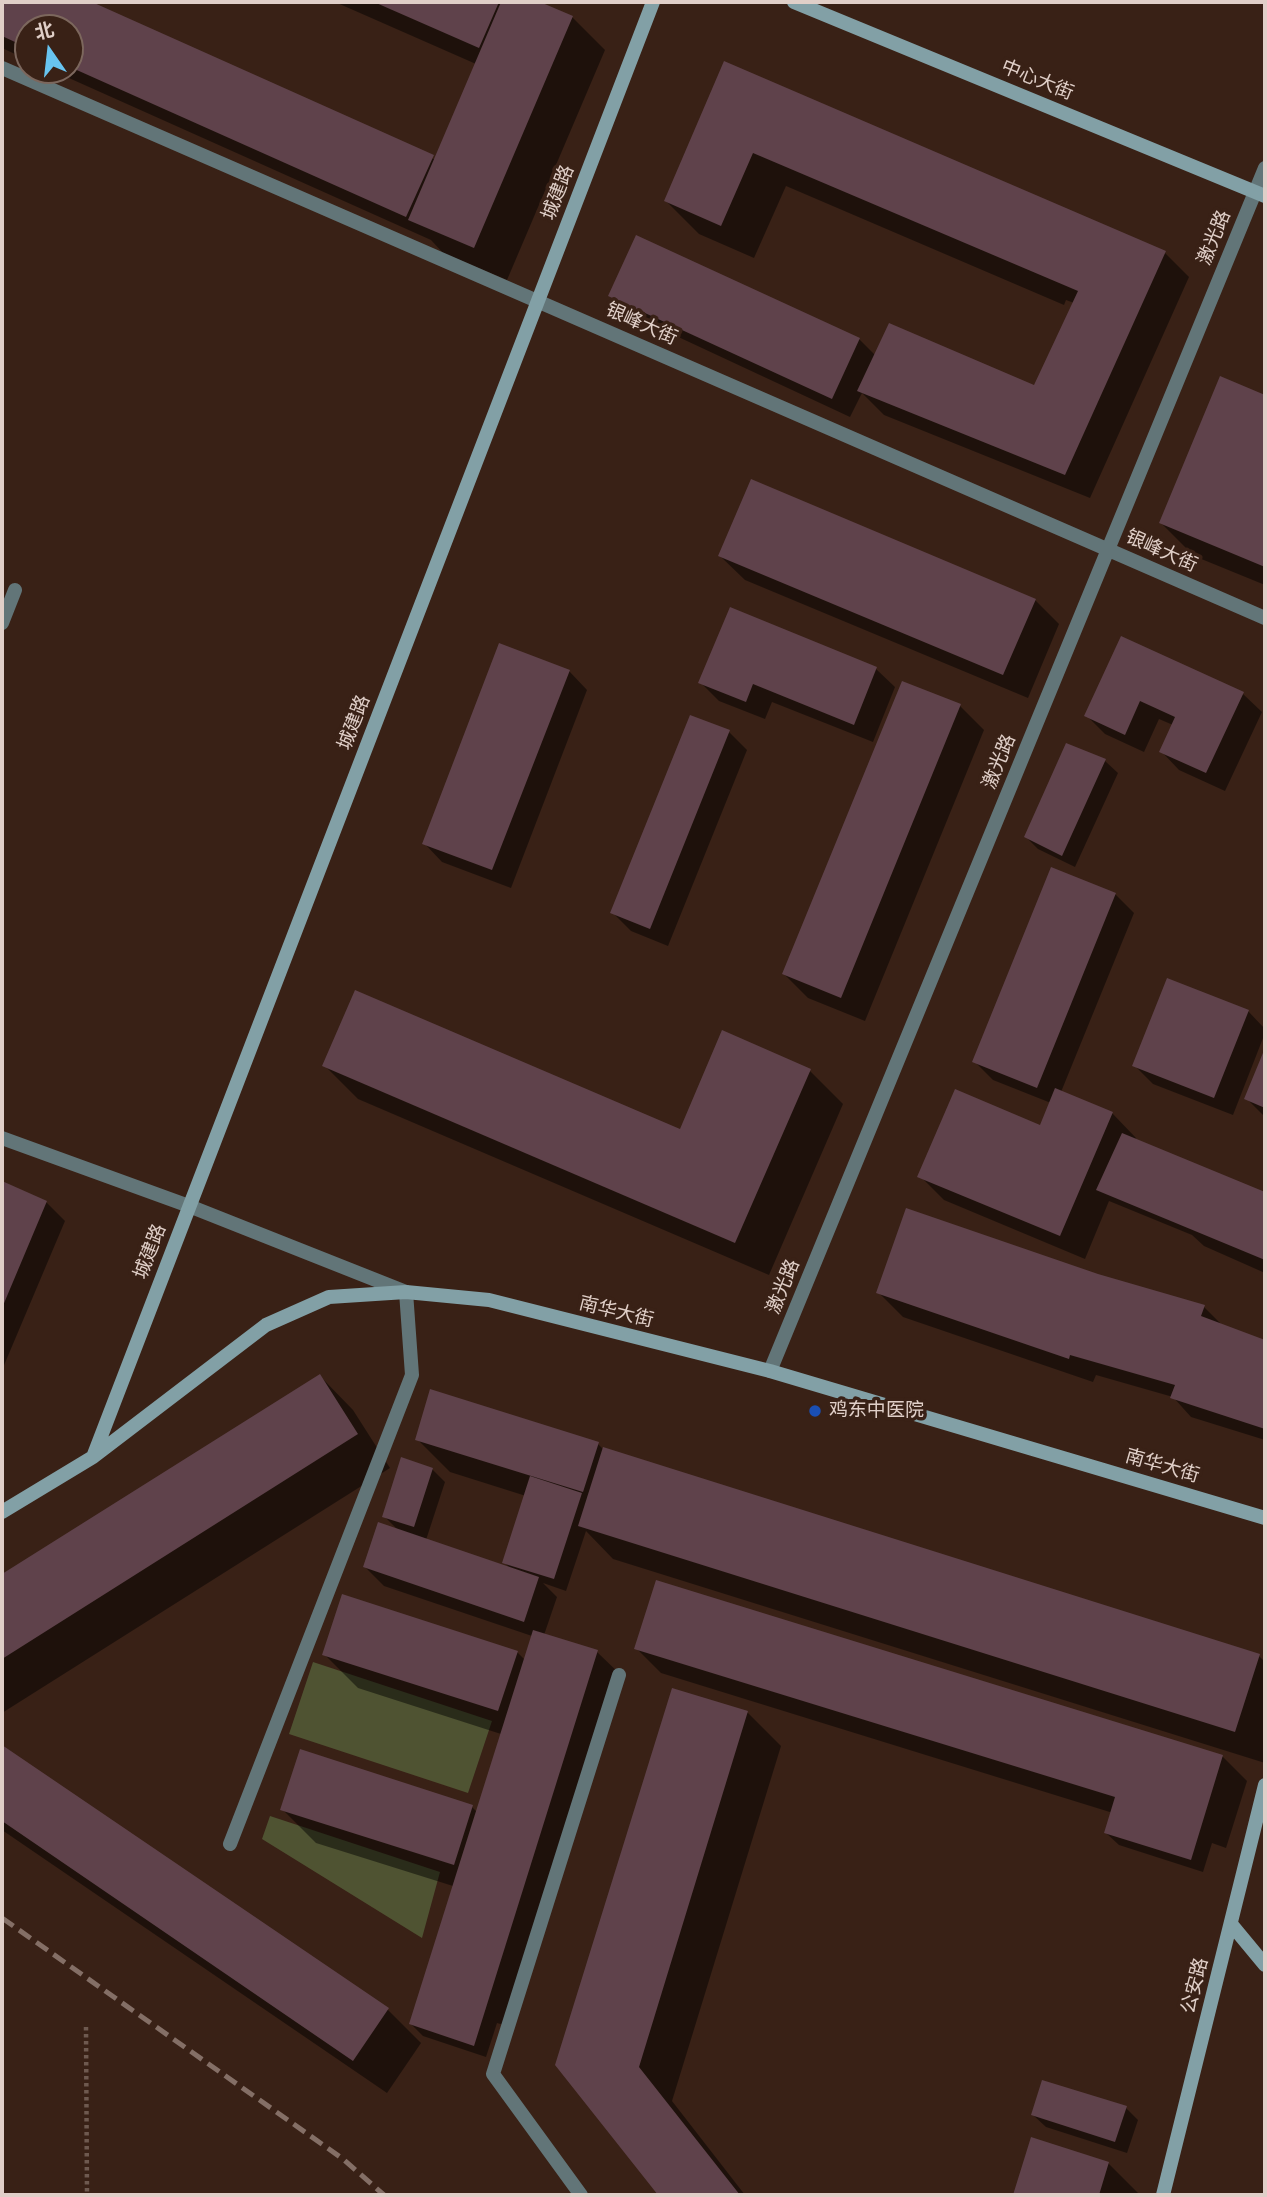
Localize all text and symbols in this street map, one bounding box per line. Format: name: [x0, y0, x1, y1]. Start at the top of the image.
north arrow: [14, 14, 84, 84]
text: 北: [32, 14, 57, 46]
street label: 中心大街: [997, 56, 1077, 106]
street label: 城建路: [538, 162, 580, 224]
street label: 激光路: [1194, 207, 1236, 269]
street label: 银峰大街: [602, 299, 680, 351]
street label: 银峰大街: [1122, 526, 1200, 578]
street label: 城建路: [334, 692, 376, 754]
street label: 激光路: [979, 731, 1021, 793]
street label: 城建路: [130, 1221, 172, 1283]
street label: 激光路: [763, 1256, 805, 1318]
street label: 南华大街: [576, 1293, 656, 1333]
place label: 鸡东中医院: [829, 1400, 924, 1422]
marker: 鸡东中医院: [807, 1403, 823, 1419]
street label: 南华大街: [1122, 1446, 1202, 1488]
street label: 公安路: [1178, 1956, 1214, 2016]

